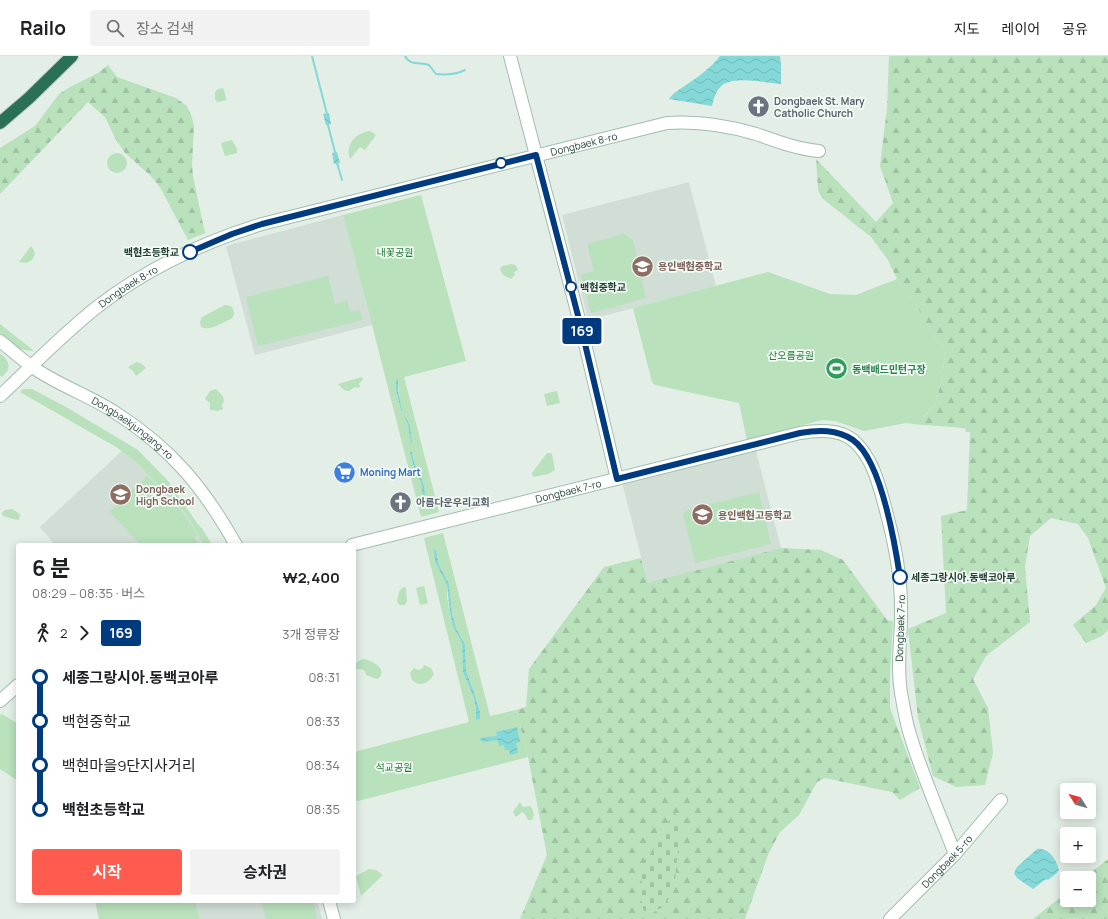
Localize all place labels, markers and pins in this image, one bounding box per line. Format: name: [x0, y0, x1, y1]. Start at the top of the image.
church icon: Dongbaek St. Mary Catholic Church: [745, 94, 771, 120]
place label: Dongbaek St. Mary Catholic Church: [774, 94, 865, 120]
unlabelled marker: [495, 157, 507, 169]
marker: 백현초등학교: [182, 244, 198, 260]
place label: 백현초등학교: [124, 245, 179, 259]
school or university icon: 용인백현중학교: [630, 253, 656, 279]
place label: 용인백현중학교: [658, 259, 722, 273]
place label: 백현중학교: [580, 280, 626, 294]
marker: 백현중학교: [565, 281, 577, 293]
sports icon: 동백배드민턴구장: [823, 356, 849, 382]
place label: 동백배드민턴구장: [852, 362, 926, 376]
supermarket icon: Moning Mart: [332, 459, 358, 485]
place label: Moning Mart: [360, 465, 421, 479]
school or university icon: Dongbaek High School: [108, 482, 134, 508]
place label: Dongbaek High School: [136, 482, 194, 508]
church icon: 아름다운우리교회: [387, 489, 413, 515]
place label: 아름다운우리교회: [416, 495, 490, 509]
school or university icon: 용인백현고등학교: [689, 502, 715, 528]
place label: 용인백현고등학교: [718, 508, 792, 522]
marker: 세종그랑시아.동백코아루: [892, 569, 908, 585]
place label: 세종그랑시아.동백코아루: [911, 570, 1015, 584]

